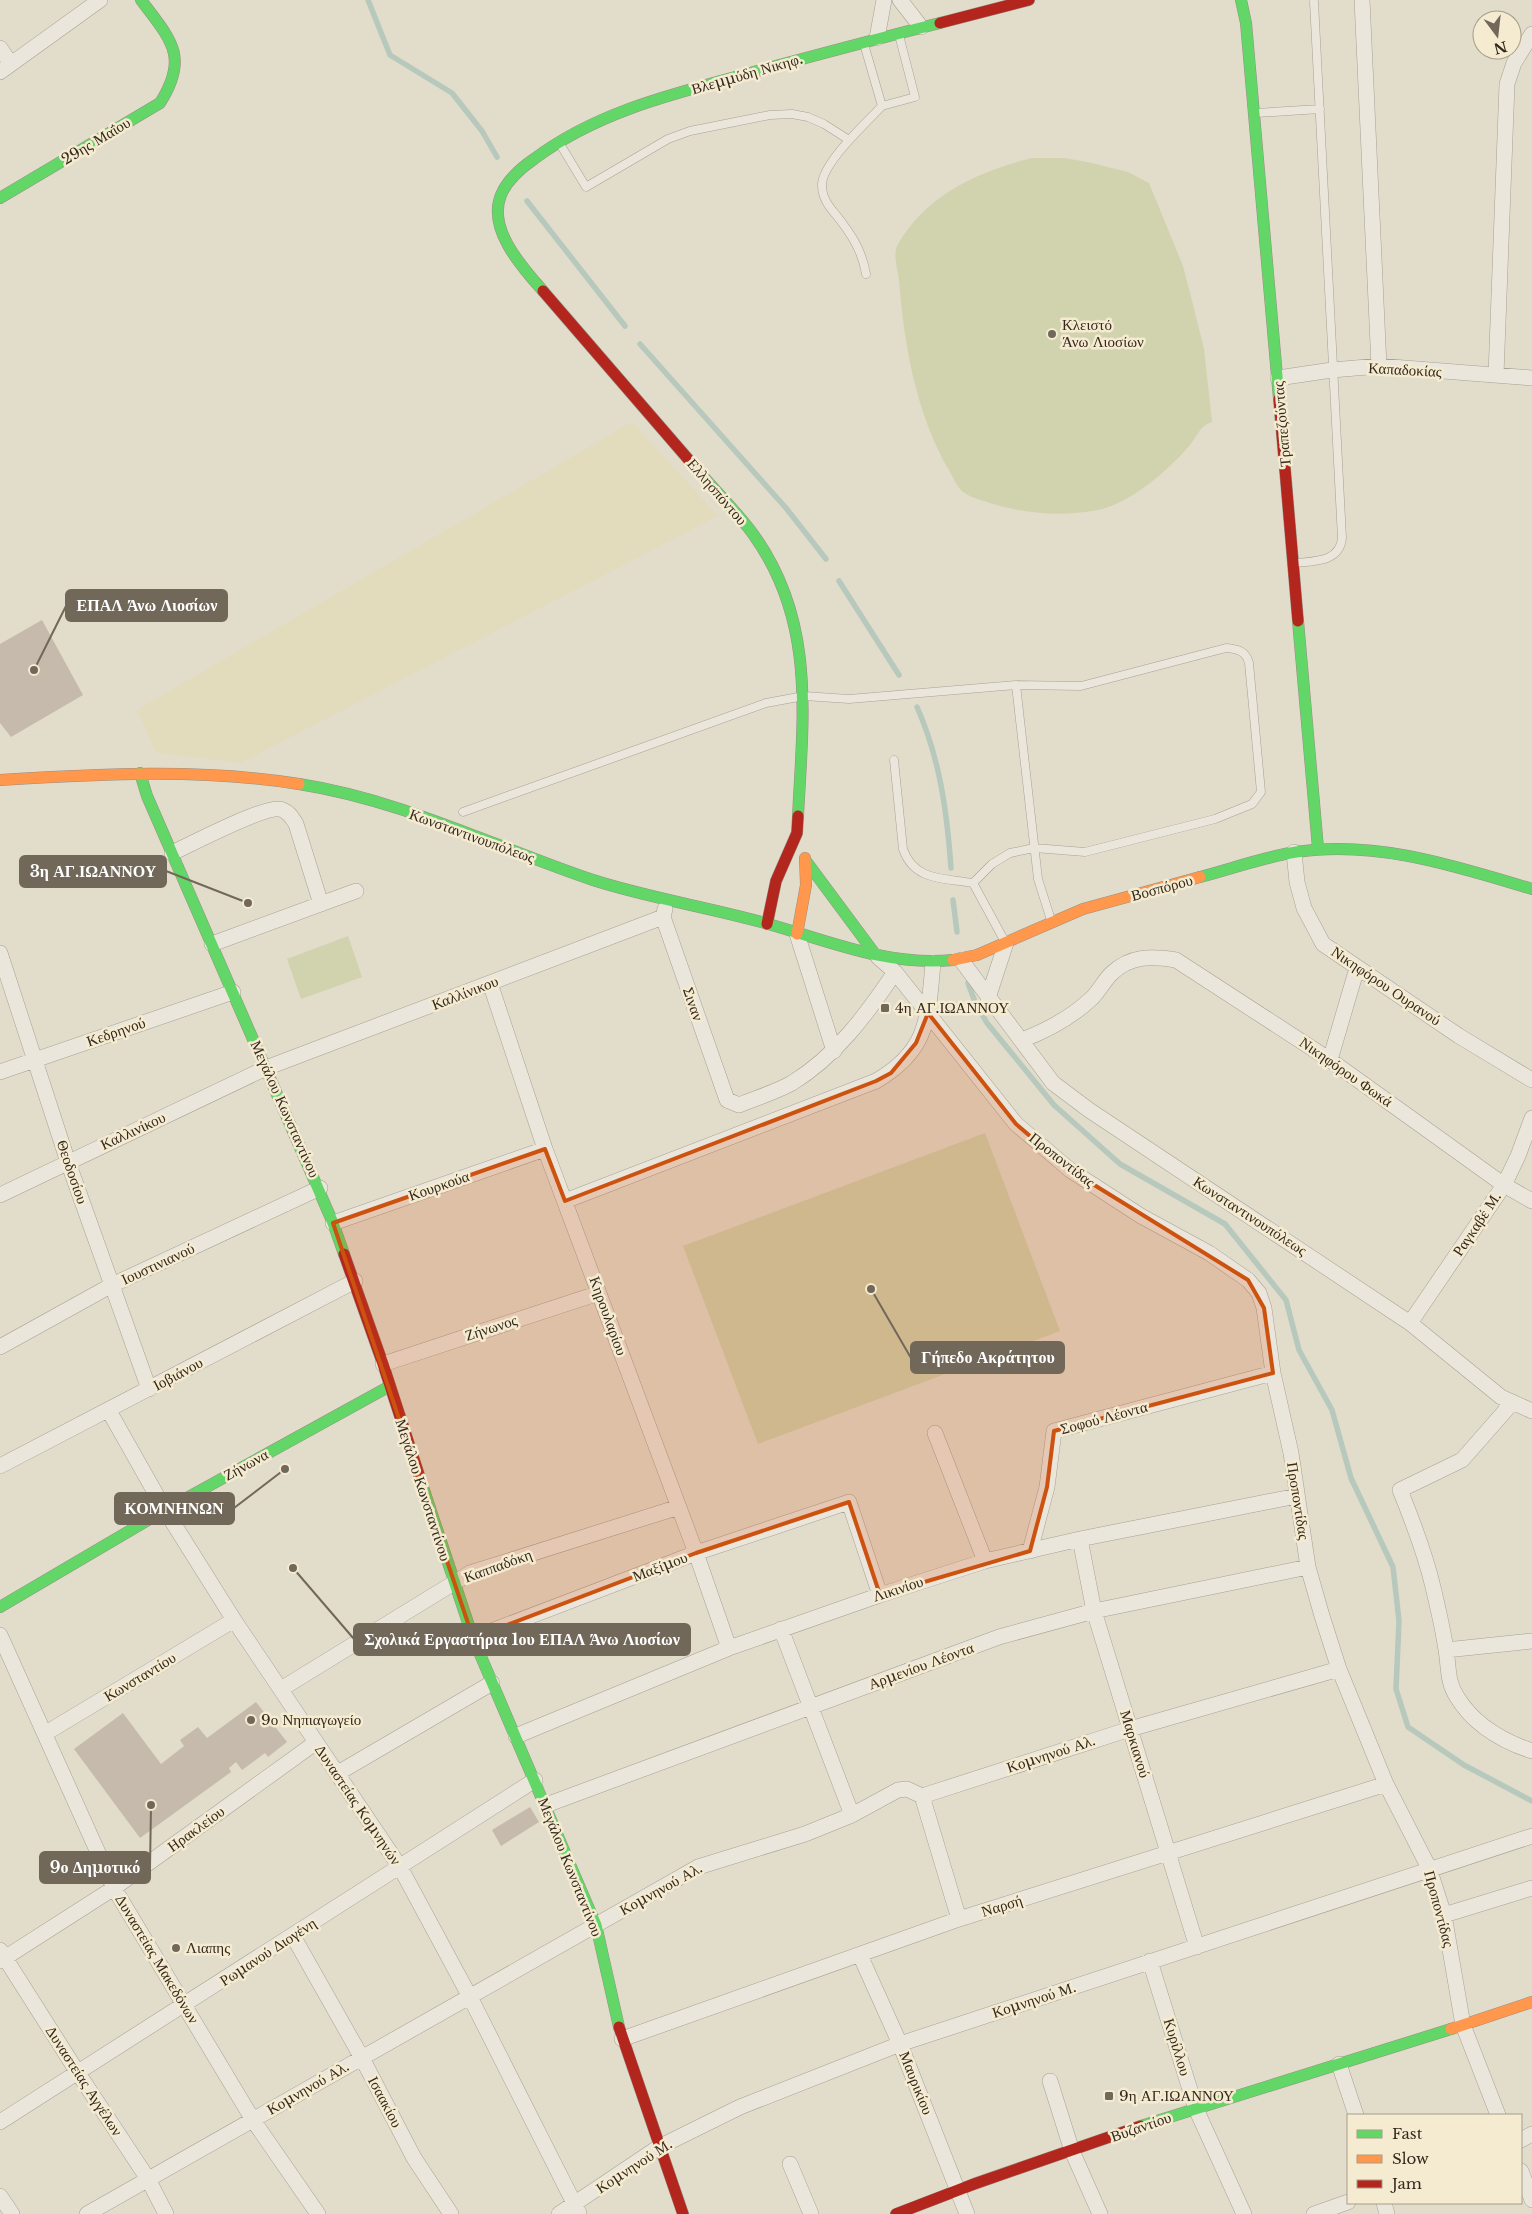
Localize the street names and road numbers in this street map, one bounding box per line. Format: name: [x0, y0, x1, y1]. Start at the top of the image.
street label: Βλεμμύδη Νικηφ.: [689, 49, 805, 98]
street label: 29ης Μαΐου: [58, 113, 134, 169]
street label: Καπαδοκίας: [1368, 358, 1442, 381]
street label: Τραπεζούντας: [1268, 381, 1295, 467]
street label: Ελλησπόντου: [683, 454, 752, 529]
street label: Κωνσταντινουπόλεως: [407, 804, 537, 867]
street label: Βοσπόρου: [1129, 870, 1195, 905]
street label: Νικηφόρου Ουρανού: [1328, 942, 1445, 1029]
street label: Καλλίνικου: [429, 971, 501, 1014]
street label: Σιναν: [679, 985, 708, 1023]
street label: Κεδρηνού: [84, 1013, 148, 1050]
street label: Νικηφόρου Φωκά: [1296, 1032, 1397, 1111]
street label: Μεγάλου Κωνσταντίνου: [247, 1037, 324, 1180]
street label: Καλλινίκου: [97, 1107, 168, 1154]
street label: Προποντίδας: [1025, 1128, 1099, 1191]
street label: Θεοδοσίου: [53, 1137, 92, 1206]
street label: Κουρκούα: [406, 1166, 472, 1205]
street label: Κωνσταντινουπόλεως: [1190, 1172, 1311, 1260]
street label: Ραγκαβέ Μ.: [1448, 1188, 1505, 1260]
street label: Ιουστινιανού: [118, 1238, 197, 1289]
street label: Κηρουλαρίου: [585, 1274, 632, 1358]
street label: Ζήνωνος: [462, 1310, 519, 1345]
street label: Ιοβιάνου: [150, 1353, 206, 1395]
street label: Σοφού Λέοντα: [1058, 1397, 1150, 1438]
street label: Μεγάλου Κωνσταντίνου: [392, 1416, 455, 1563]
street label: Ζήνωνα: [220, 1444, 272, 1485]
street label: Προποντίδας: [1283, 1461, 1314, 1541]
street label: Καππαδόκη: [461, 1544, 535, 1587]
street label: Μαξίμου: [629, 1547, 690, 1586]
street label: Λικινίου: [870, 1571, 926, 1606]
street label: Αρμενίου Λέοντα: [866, 1638, 976, 1693]
street label: Κωνσταντίου: [100, 1648, 179, 1705]
street label: Μαρκιανού: [1116, 1708, 1155, 1780]
street label: Κομνηνού Αλ.: [1004, 1730, 1097, 1777]
street label: Δυναστείας Κομνηνών: [311, 1741, 406, 1869]
street label: Μεγάλου Κωνσταντίνου: [534, 1795, 607, 1939]
street label: Ηρακλείου: [163, 1801, 228, 1856]
street label: Κομνηνού Αλ.: [616, 1858, 706, 1919]
street label: Προποντίδας: [1420, 1868, 1459, 1949]
street label: Ναρσή: [979, 1890, 1025, 1921]
street label: Δυναστείας Μακεδόνων: [111, 1891, 204, 2027]
street label: Ρωμανού Διογένη: [216, 1913, 320, 1990]
street label: Κομνηνού Μ.: [989, 1977, 1078, 2022]
street label: Κυρίλλου: [1160, 2016, 1195, 2078]
street label: Δυναστείας Αγγέλων: [42, 2022, 127, 2140]
street label: Μαυρικίου: [895, 2048, 938, 2117]
street label: Κομνηνού Αλ.: [263, 2056, 352, 2119]
street label: Ισαακίου: [364, 2073, 407, 2131]
street label: Βυζαντίου: [1108, 2107, 1174, 2146]
street label: Κομνηνού Μ.: [592, 2134, 675, 2197]

